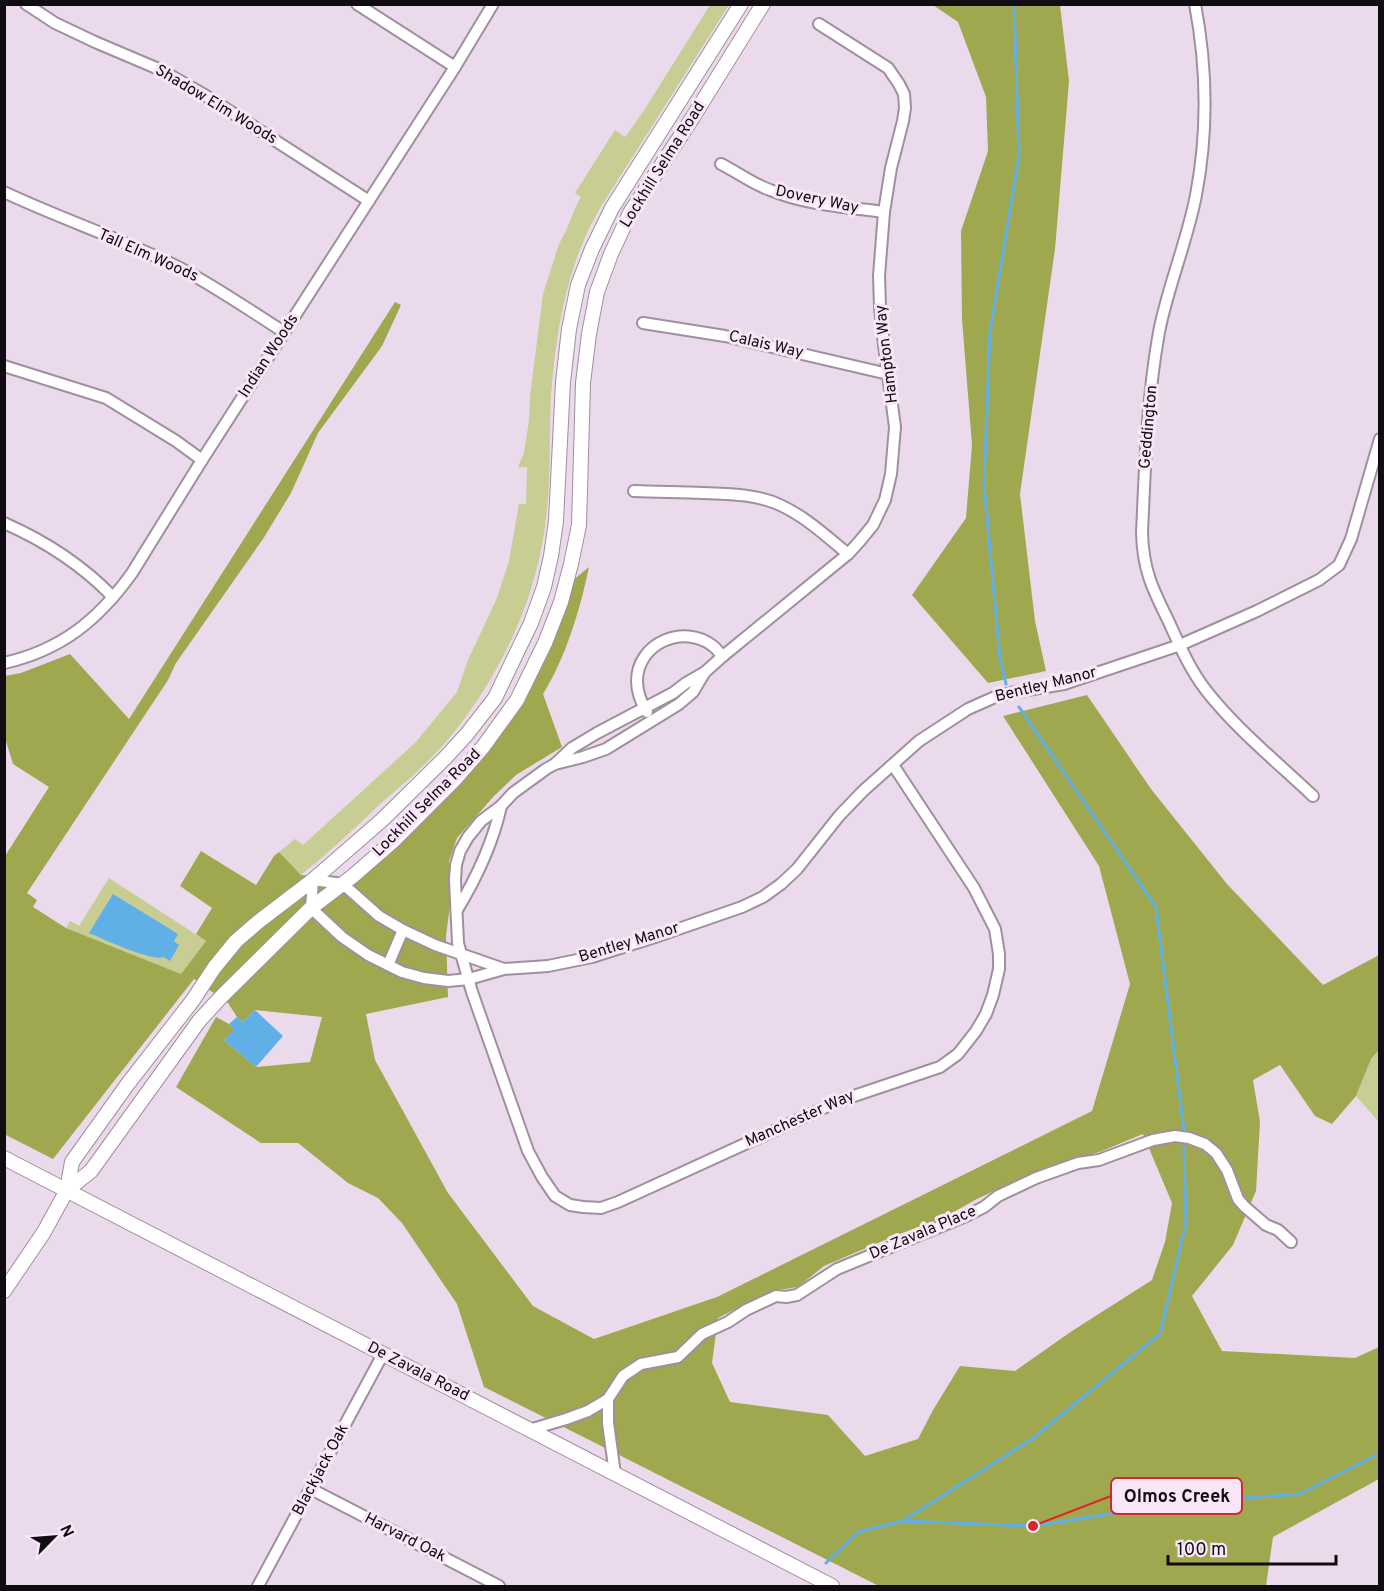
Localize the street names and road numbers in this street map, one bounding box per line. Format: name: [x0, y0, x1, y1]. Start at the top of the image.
street label: Shadow Elm Woods: [151, 61, 281, 149]
street label: Lockhill Selma Road: [616, 98, 710, 232]
street label: Dovery Way: [774, 181, 860, 219]
street label: Tall Elm Woods: [95, 225, 201, 287]
street label: Hampton Way: [871, 304, 903, 404]
street label: Indian Woods: [235, 310, 303, 402]
street label: Calais Way: [727, 327, 805, 363]
street label: Geddington: [1135, 384, 1163, 470]
street label: Bentley Manor: [993, 663, 1099, 707]
street label: Lockhill Selma Road: [369, 745, 485, 861]
street label: Bentley Manor: [576, 918, 682, 968]
street label: Manchester Way: [742, 1086, 858, 1152]
street label: De Zavala Place: [867, 1201, 979, 1265]
street label: De Zavala Road: [364, 1338, 472, 1406]
street label: Blackjack Oak: [288, 1421, 354, 1519]
street label: Harvard Oak: [361, 1509, 449, 1567]

